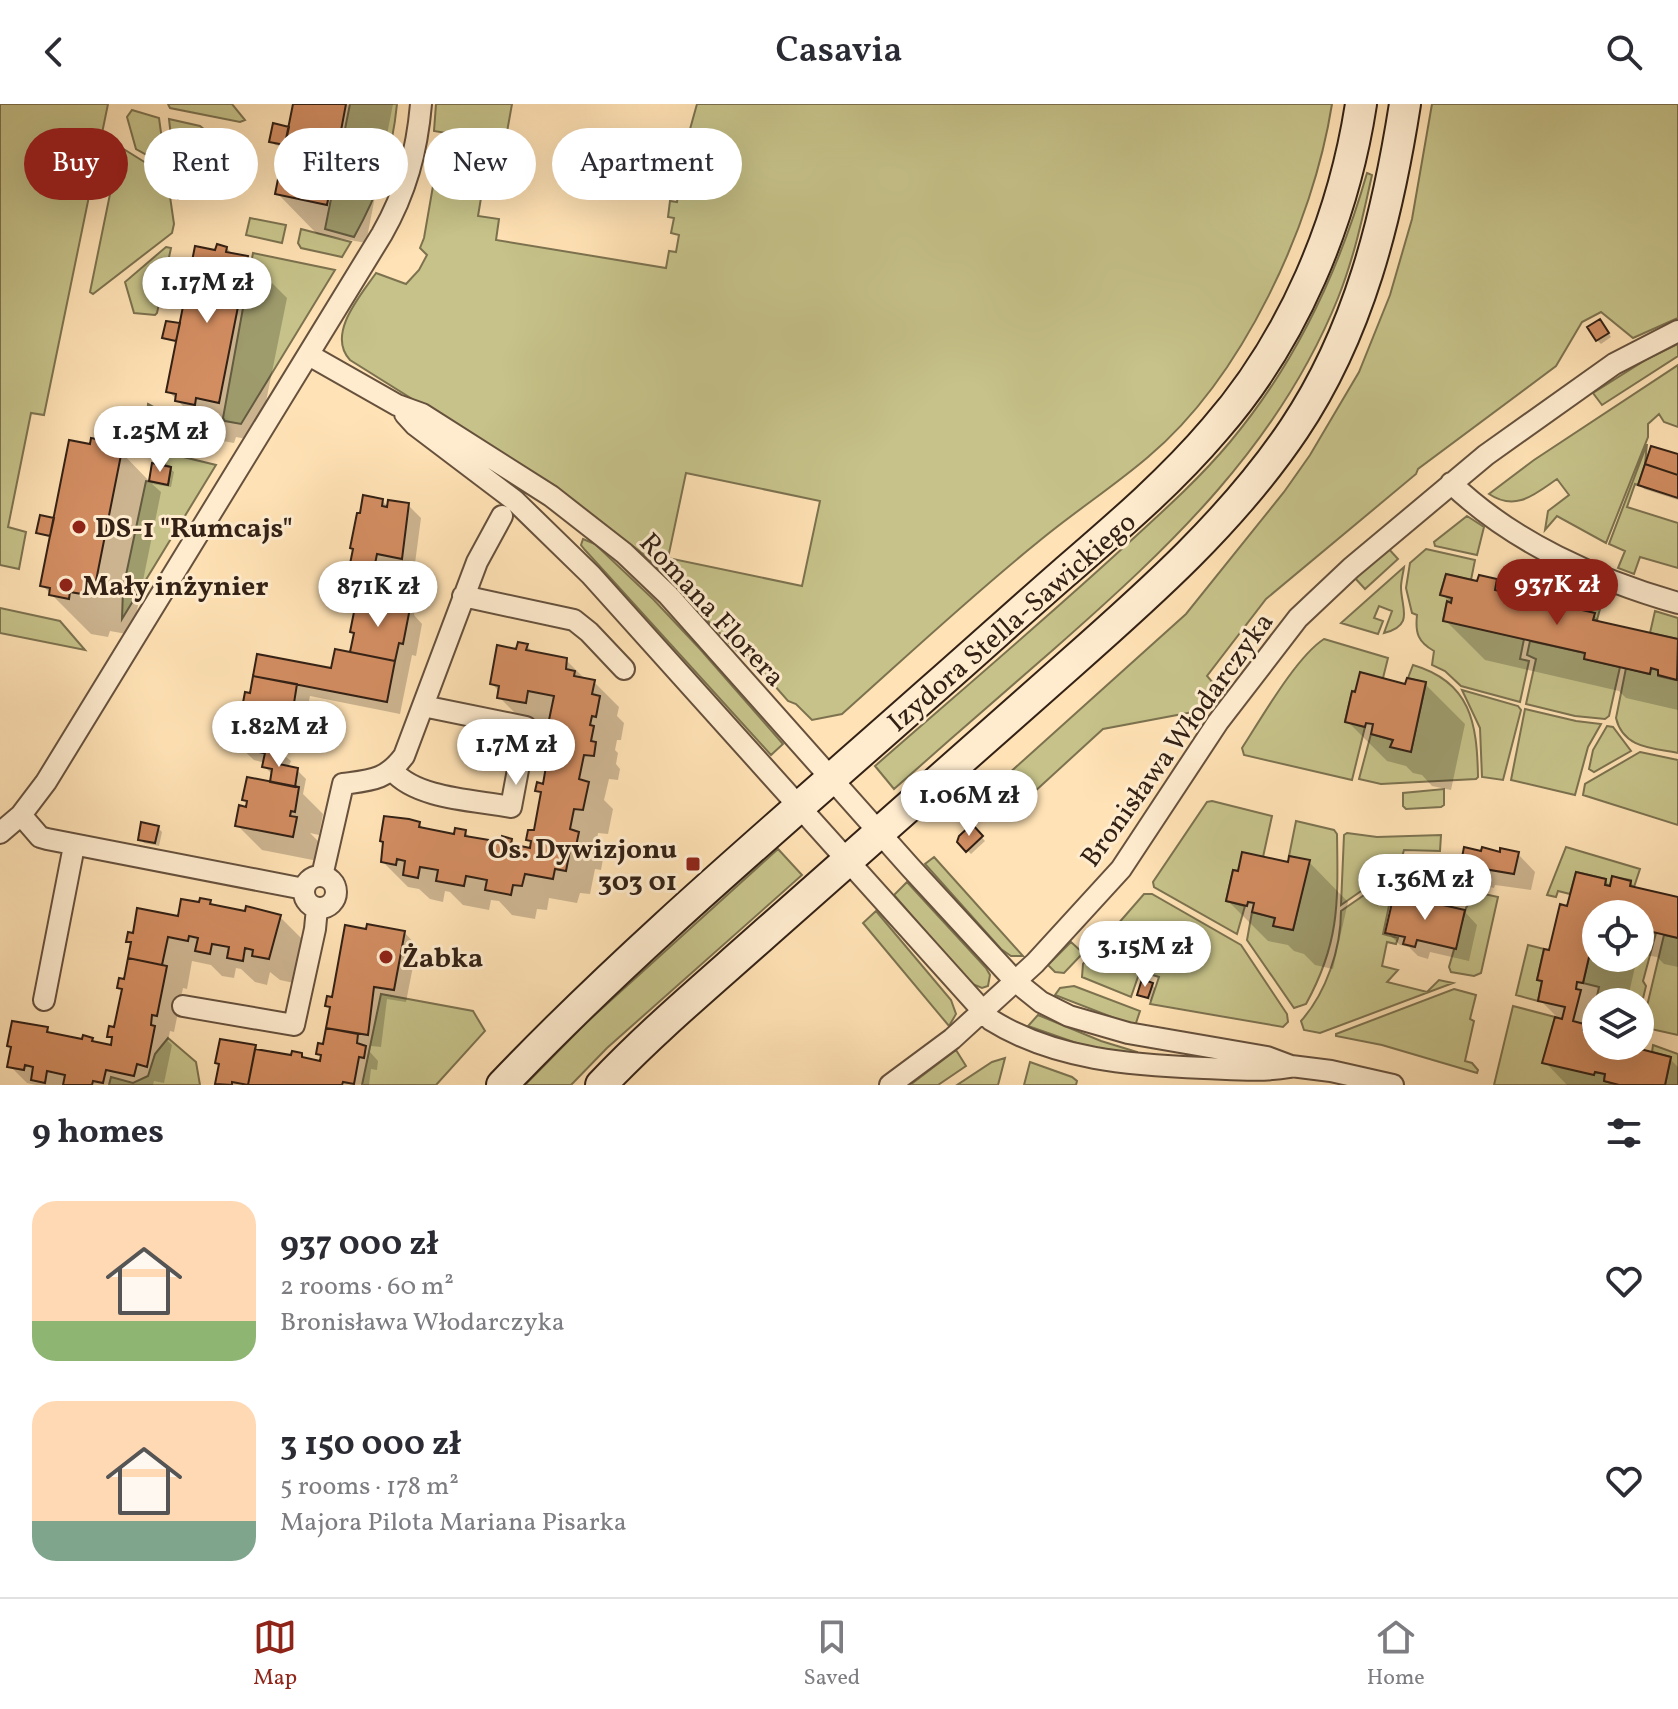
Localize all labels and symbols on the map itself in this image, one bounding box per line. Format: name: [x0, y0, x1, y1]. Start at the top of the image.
pin: 1.17M zł: [124, 257, 290, 325]
pin: 1.25M zł: [77, 406, 243, 474]
street label: Izydora Stella-Sawickiego: [880, 504, 1145, 742]
place label: DS-1 "Rumcajs": [95, 510, 293, 549]
marker: DS-1 "Rumcajs": [70, 518, 88, 536]
street label: Romana Florera: [629, 525, 793, 696]
pin: 937K zł: [1483, 559, 1631, 627]
pin: 871K zł: [304, 561, 452, 629]
place label: Mały inżynier: [82, 568, 269, 607]
marker: Mały inżynier: [57, 576, 75, 594]
street label: Bronisława Włodarczyka: [1072, 605, 1284, 876]
pin: 1.82M zł: [196, 701, 362, 769]
pin: 1.7M zł: [442, 719, 590, 787]
pin: 1.06M zł: [886, 770, 1052, 838]
place label: Os. Dywizjonu 303 01: [487, 831, 677, 902]
pin: 1.36M zł: [1342, 854, 1508, 922]
marker: Os. Dywizjonu 303 01: [684, 855, 702, 873]
pin: 3.15M zł: [1062, 921, 1228, 989]
place label: Żabka: [402, 940, 483, 979]
marker: Żabka: [377, 948, 395, 966]

